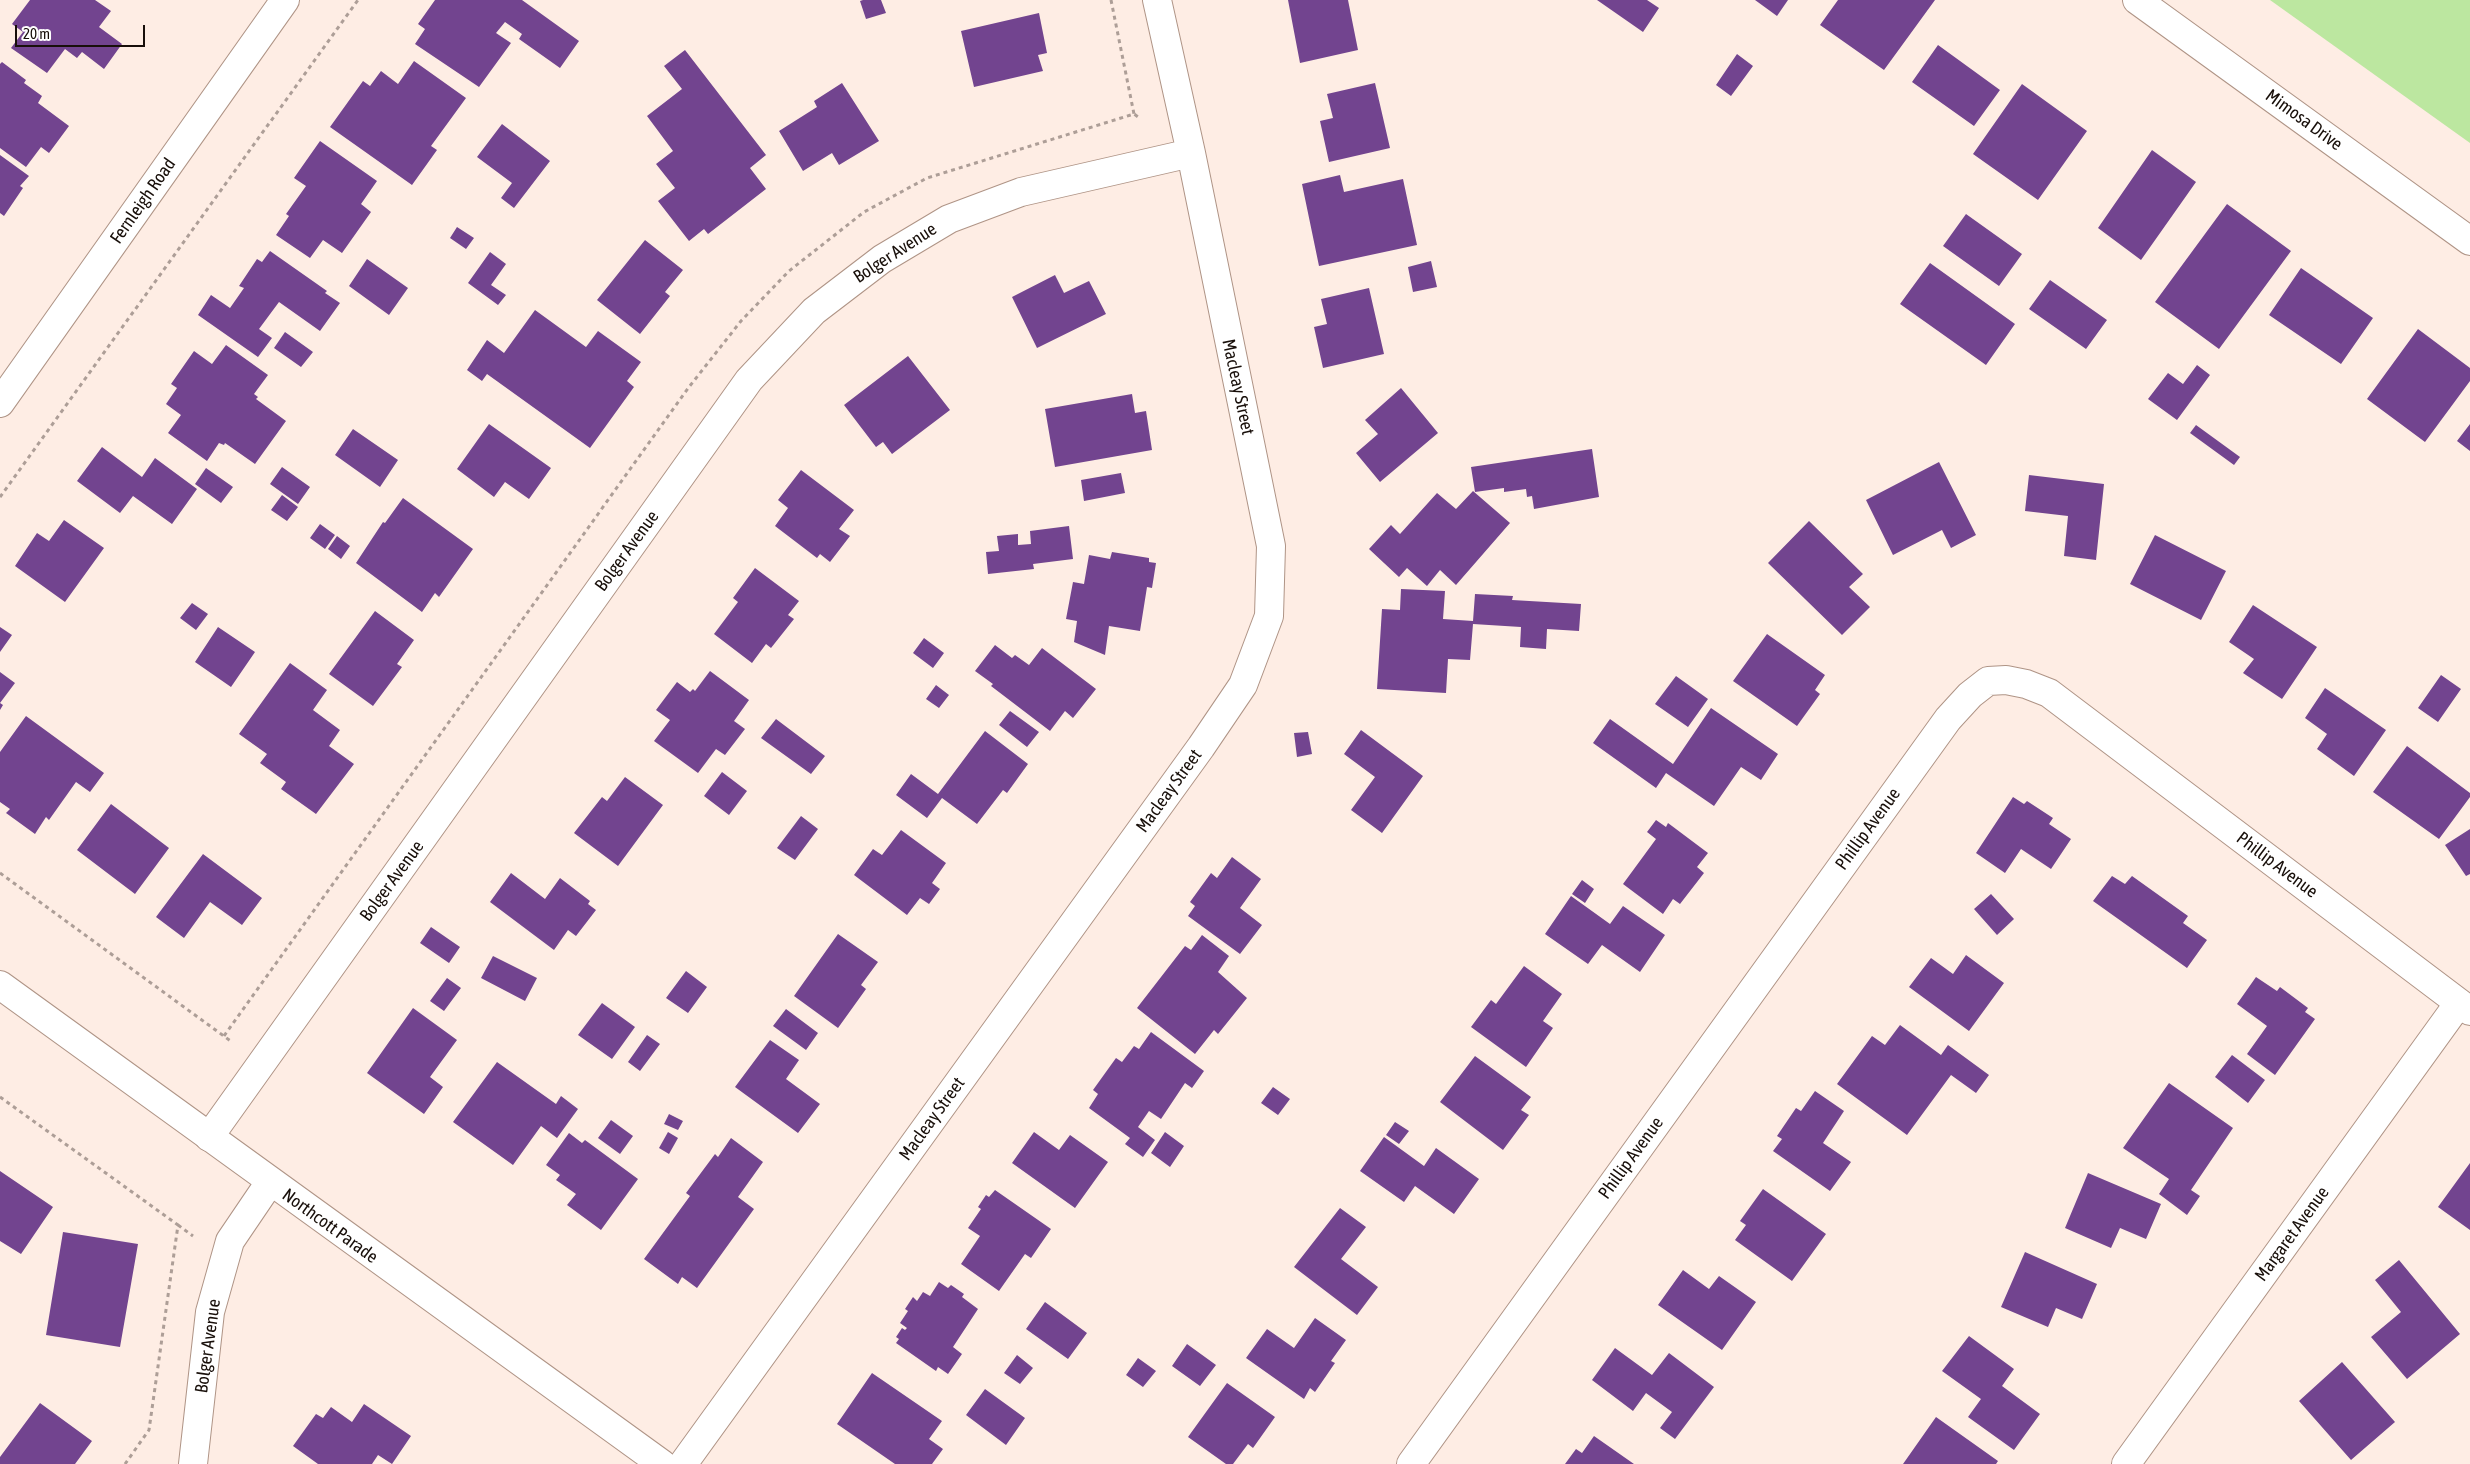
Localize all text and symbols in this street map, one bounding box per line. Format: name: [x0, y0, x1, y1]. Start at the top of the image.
scale bar: [18, 15, 148, 47]
text: 20 m: [23, 25, 50, 42]
street label: Mimosa Drive: [2261, 85, 2347, 155]
street label: Fernleigh Road: [106, 154, 180, 248]
street label: Bolger Avenue: [849, 218, 941, 288]
street label: Macleay Street: [1217, 337, 1259, 437]
street label: Bolger Avenue: [590, 506, 664, 596]
street label: Macleay Street: [1132, 745, 1206, 837]
street label: Phillip Avenue: [1831, 784, 1905, 874]
street label: Phillip Avenue: [2232, 827, 2322, 903]
street label: Bolger Avenue: [355, 836, 429, 926]
street label: Macleay Street: [895, 1073, 969, 1165]
street label: Phillip Avenue: [1594, 1113, 1668, 1203]
street label: Margaret Avenue: [2250, 1182, 2334, 1286]
street label: Northcott Parade: [278, 1184, 382, 1268]
street label: Bolger Avenue: [191, 1298, 225, 1394]

